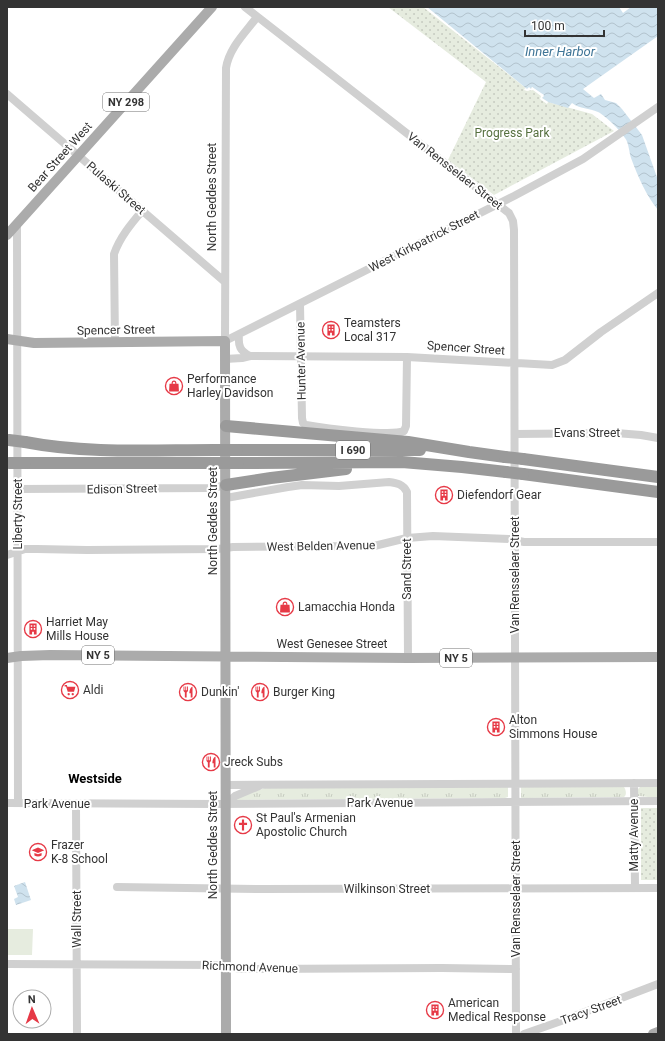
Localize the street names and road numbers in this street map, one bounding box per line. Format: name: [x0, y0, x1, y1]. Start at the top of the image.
road number: NY 298: [103, 93, 149, 111]
street label: Bear Street West: [25, 119, 95, 195]
street label: Van Rensselaer Street: [405, 129, 506, 213]
street label: North Geddes Street: [205, 143, 219, 251]
street label: Pulaski Street: [84, 159, 148, 217]
street label: West Kirkpatrick Street: [367, 207, 481, 275]
street label: Spencer Street: [77, 322, 155, 338]
street label: Hunter Avenue: [293, 322, 309, 400]
street label: Spencer Street: [427, 338, 506, 358]
street label: Evans Street: [554, 426, 620, 440]
road number: I 690: [336, 441, 370, 459]
street label: North Geddes Street: [206, 467, 220, 575]
street label: Liberty Street: [11, 478, 25, 550]
street label: Edison Street: [87, 481, 158, 497]
street label: Van Rensselaer Street: [508, 516, 522, 634]
street label: West Belden Avenue: [267, 538, 375, 554]
street label: Sand Street: [400, 538, 414, 600]
street label: West Genesee Street: [276, 637, 388, 651]
road number: NY 5: [82, 646, 114, 664]
road number: NY 5: [440, 649, 472, 667]
street label: North Geddes Street: [206, 791, 220, 899]
street label: Park Avenue: [347, 796, 413, 810]
street label: Park Avenue: [24, 797, 90, 811]
street label: Matty Avenue: [627, 799, 641, 871]
street label: Van Rensselaer Street: [509, 840, 523, 958]
street label: Wilkinson Street: [344, 882, 430, 896]
street label: Wall Street: [70, 890, 84, 948]
street label: Richmond Avenue: [202, 958, 298, 976]
street label: Tracy Street: [559, 993, 623, 1027]

